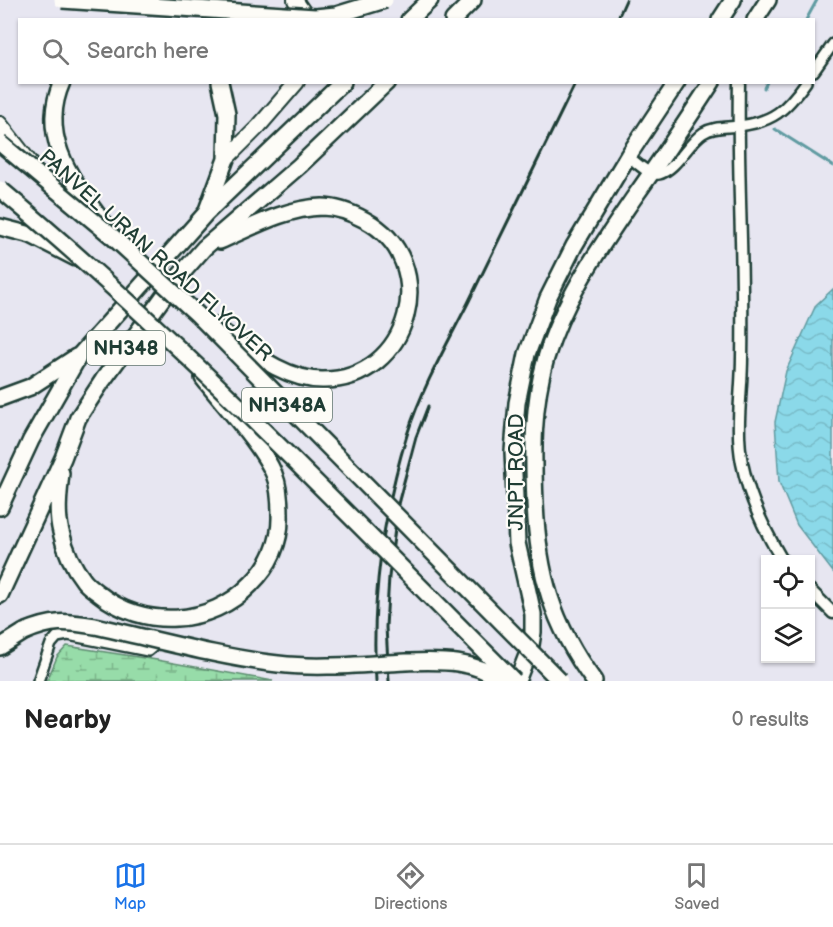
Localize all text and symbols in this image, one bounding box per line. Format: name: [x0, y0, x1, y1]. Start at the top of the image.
search box: [18, 18, 815, 84]
icon: search: [39, 35, 72, 68]
text: Search here: [87, 38, 209, 65]
street label: PANVEL URAN ROAD FLYOVER: [34, 144, 277, 367]
road number: NH348: [87, 331, 165, 365]
road number: NH348A: [242, 388, 332, 422]
street label: JNPT ROAD: [504, 413, 529, 531]
map controls: [761, 555, 815, 663]
button: locate: [761, 555, 815, 609]
button: layers: [761, 609, 815, 663]
text: Nearby: [24, 705, 111, 736]
text: 0 results: [732, 708, 809, 732]
tab: Map: [114, 859, 147, 914]
tab: Directions: [374, 859, 447, 914]
tab: Saved: [674, 859, 719, 914]

